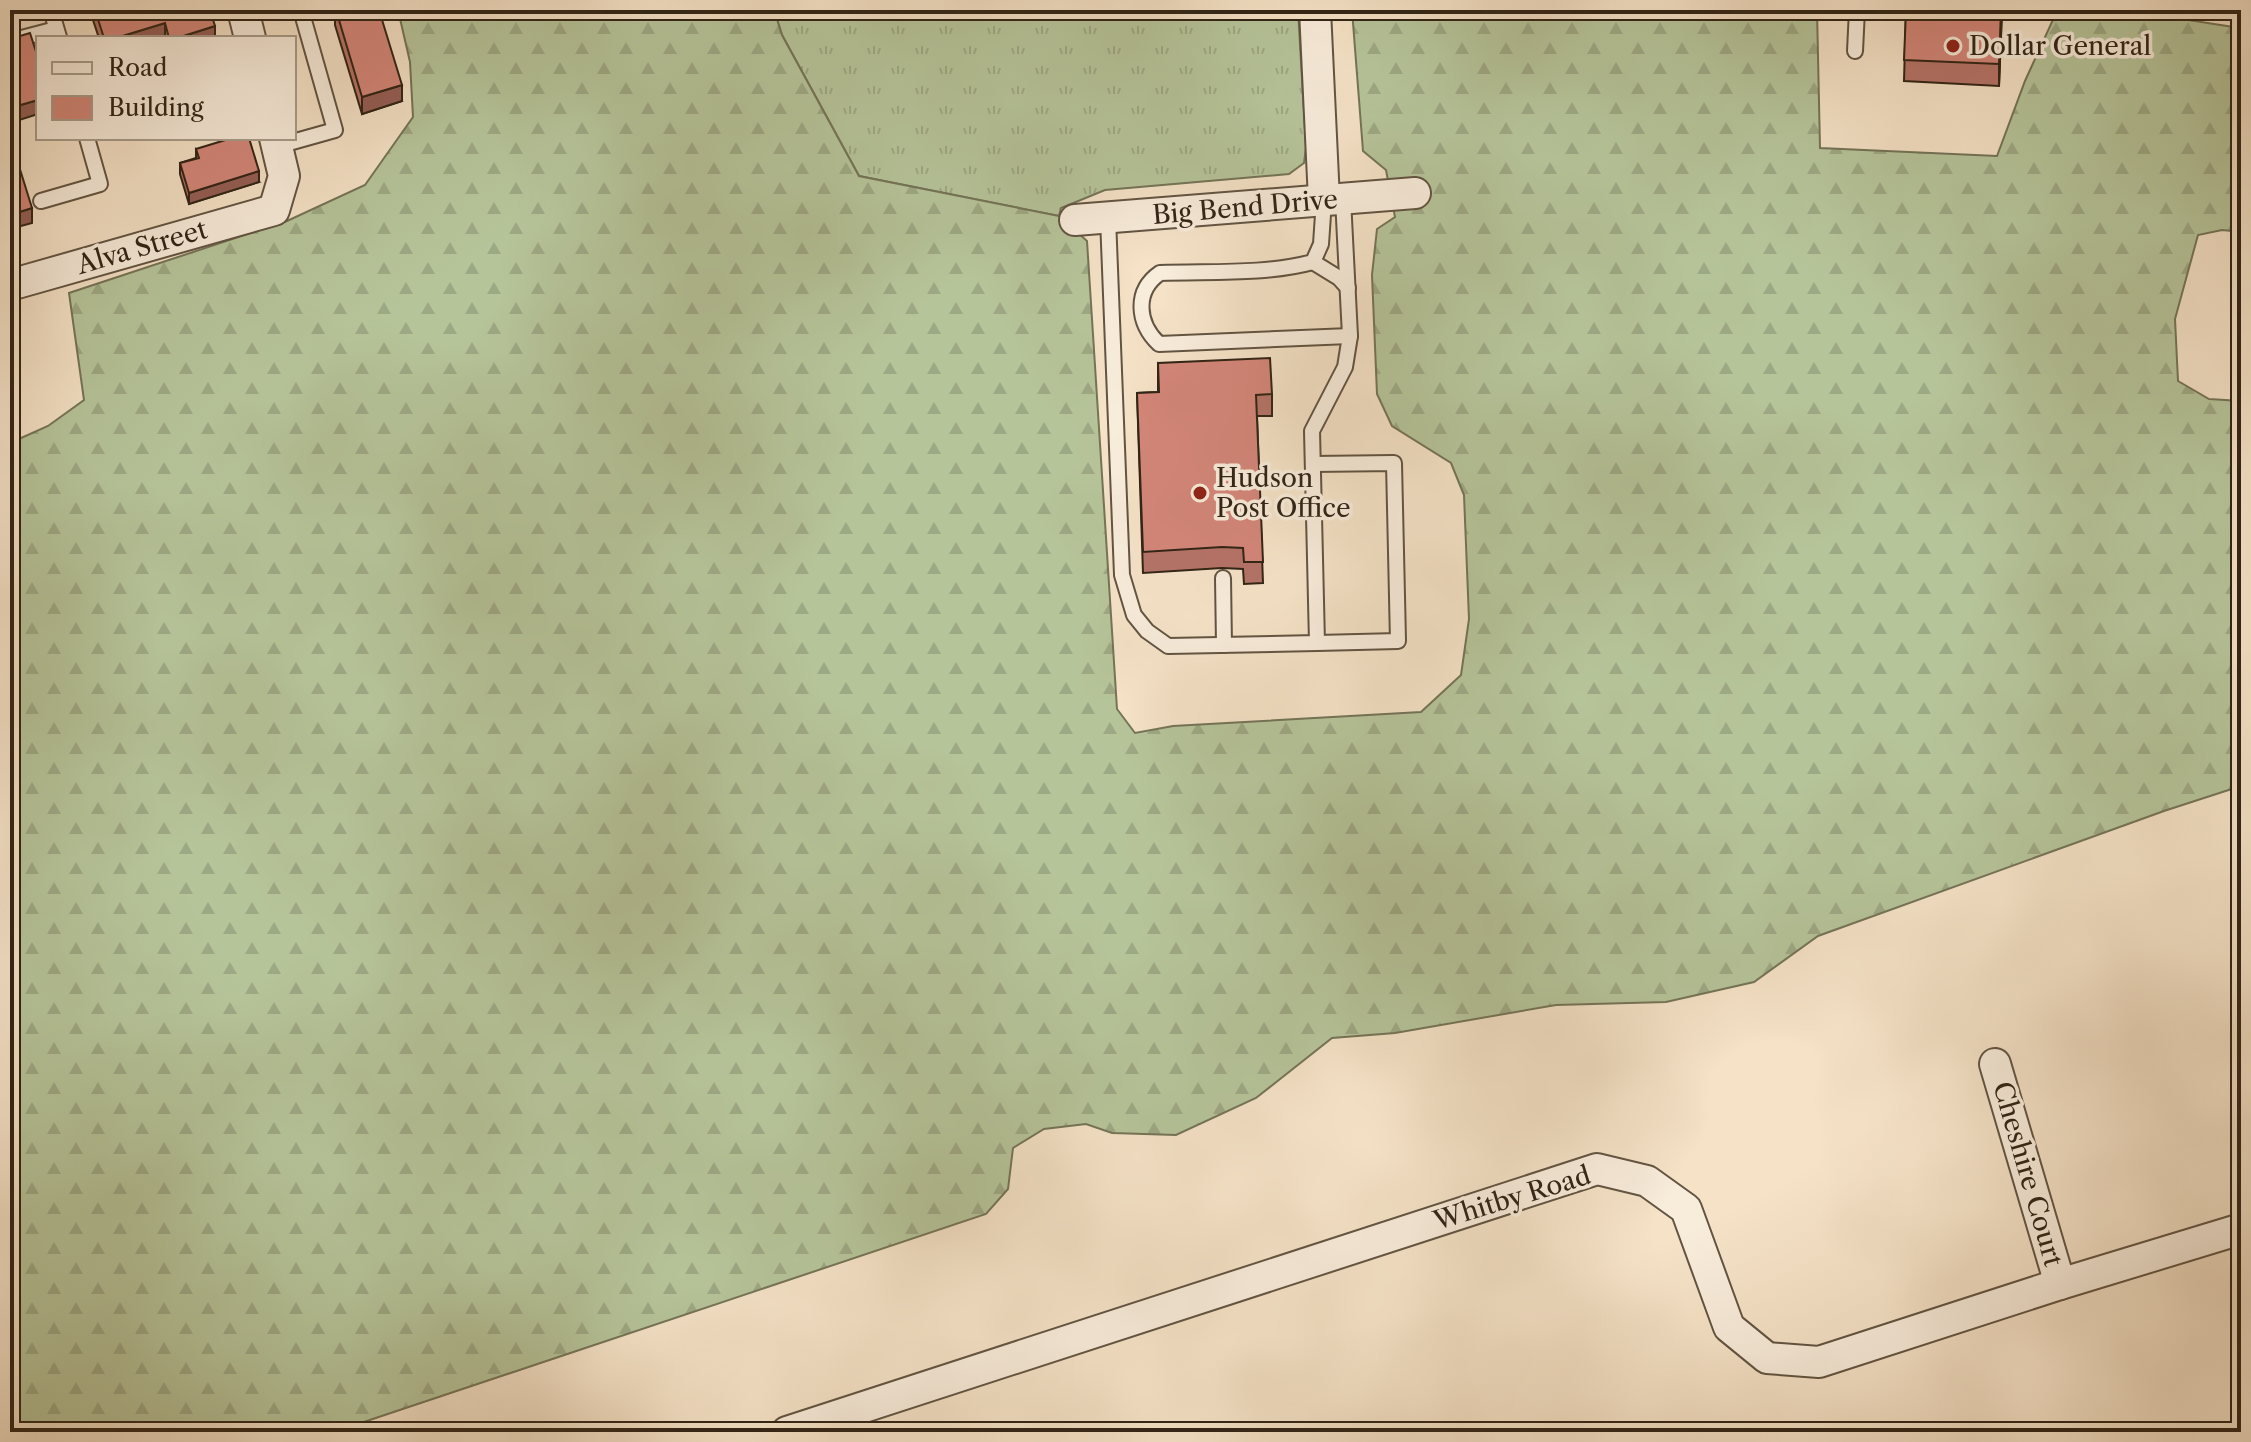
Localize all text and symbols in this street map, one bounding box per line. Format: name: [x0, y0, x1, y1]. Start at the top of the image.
place label: Dollar General: [1969, 30, 2151, 62]
legend: [36, 36, 296, 140]
marker: Dollar General: [1944, 37, 1962, 55]
text: Road: [108, 53, 168, 82]
text: Building: [108, 93, 204, 122]
street label: Big Bend Drive: [1151, 183, 1339, 231]
street label: Alva Street: [72, 213, 212, 281]
place label: Hudson Post Office: [1216, 462, 1351, 524]
marker: Hudson Post Office: [1191, 484, 1209, 502]
street label: Cheshire Court: [1986, 1078, 2070, 1271]
street label: Whitby Road: [1429, 1159, 1595, 1237]

